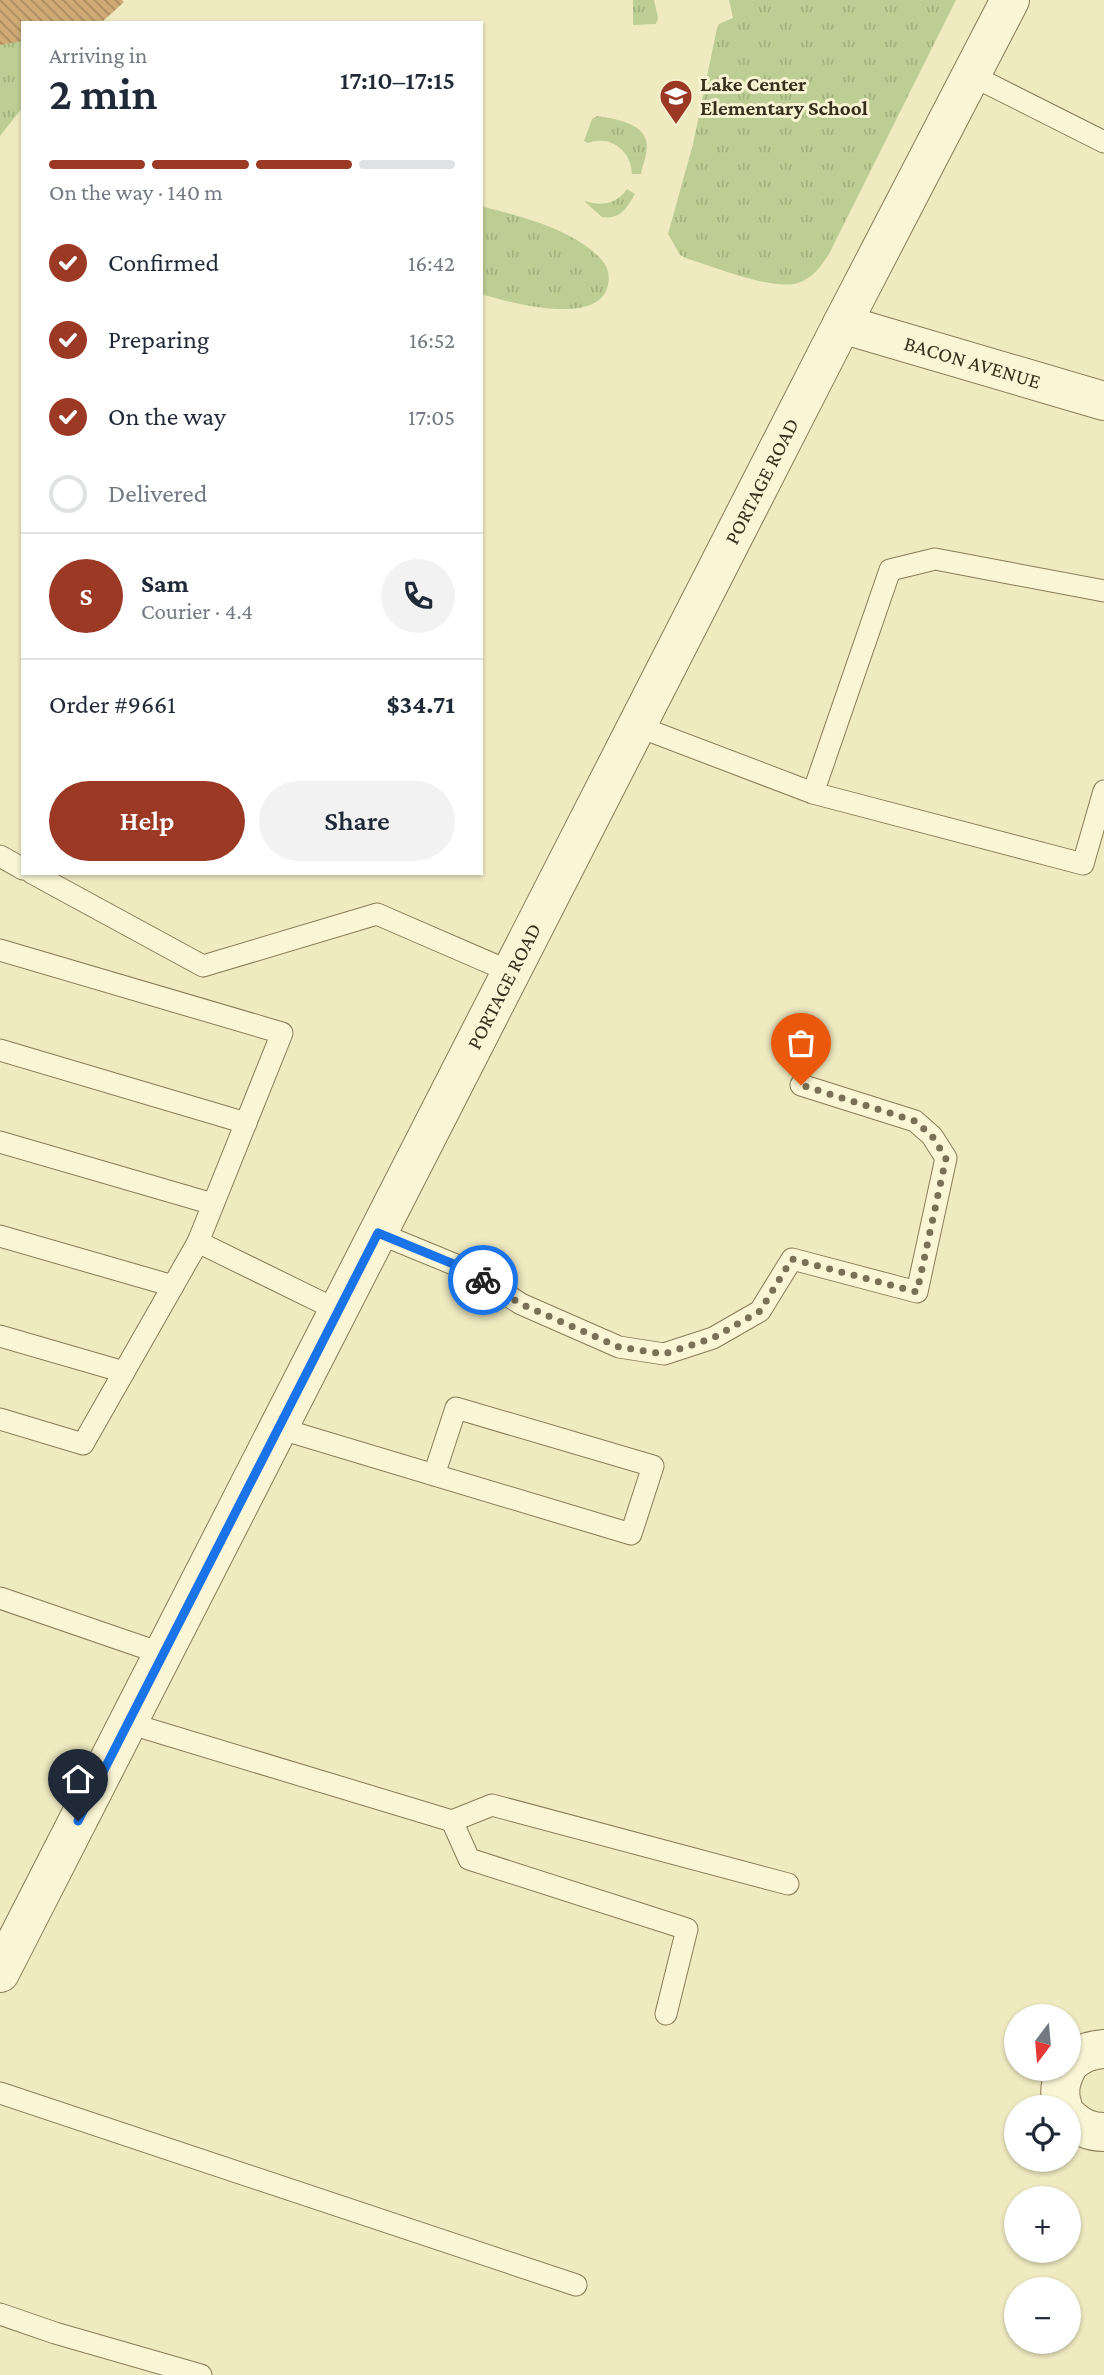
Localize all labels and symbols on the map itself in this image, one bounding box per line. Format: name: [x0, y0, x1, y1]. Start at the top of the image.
place label: Lake Center Elementary School: [700, 72, 868, 120]
school or university icon: Lake Center Elementary School: [657, 77, 695, 126]
street label: BACON AVENUE: [901, 331, 1044, 394]
street label: PORTAGE ROAD: [720, 414, 804, 548]
street label: PORTAGE ROAD: [462, 919, 546, 1053]
pin: [771, 1013, 831, 1085]
courier: [448, 1245, 518, 1315]
pin: [48, 1749, 108, 1821]
north arrow: [1004, 2004, 1082, 2081]

